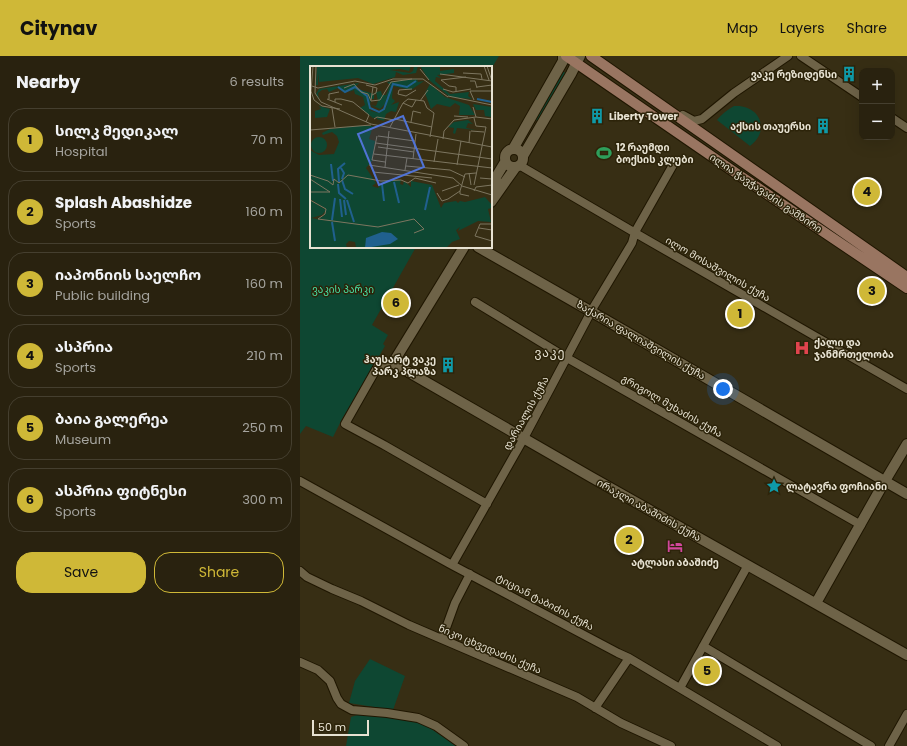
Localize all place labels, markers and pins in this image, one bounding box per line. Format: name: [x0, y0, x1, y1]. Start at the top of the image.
building icon: ვაკე რეზიდენსი: [840, 65, 858, 83]
place label: ვაკე რეზიდენსი: [751, 67, 837, 82]
building icon: Liberty Tower: [588, 107, 606, 125]
place label: Liberty Tower: [609, 109, 679, 124]
building icon: აქსის თაუერსი: [814, 117, 832, 135]
place label: აქსის თაუერსი: [730, 119, 811, 134]
place label: 12 რაუმდი ბოქსის კლუბი: [616, 140, 694, 167]
sports icon: 12 რაუმდი ბოქსის კლუბი: [595, 144, 613, 162]
pin: 4: [854, 177, 880, 207]
pin: 3: [859, 276, 885, 306]
pin: 6: [383, 288, 409, 318]
pin: 1: [727, 299, 753, 329]
place label: ქალი და ჯანმრთელობა: [814, 335, 894, 362]
hospital icon: ქალი და ჯანმრთელობა: [793, 339, 811, 357]
place label: ჰაუსარტ ვაკე პარკ პლაზა: [364, 352, 436, 379]
building icon: ჰაუსარტ ვაკე პარკ პლაზა: [439, 356, 457, 374]
place icon: ლატავრა ფოჩიანი: [765, 477, 783, 495]
place label: ლატავრა ფოჩიანი: [786, 479, 887, 494]
pin: 2: [616, 525, 642, 555]
hotel icon: ატლასი აბაშიძე: [666, 537, 684, 555]
place label: ატლასი აბაშიძე: [631, 555, 719, 570]
pin: 5: [694, 656, 720, 686]

